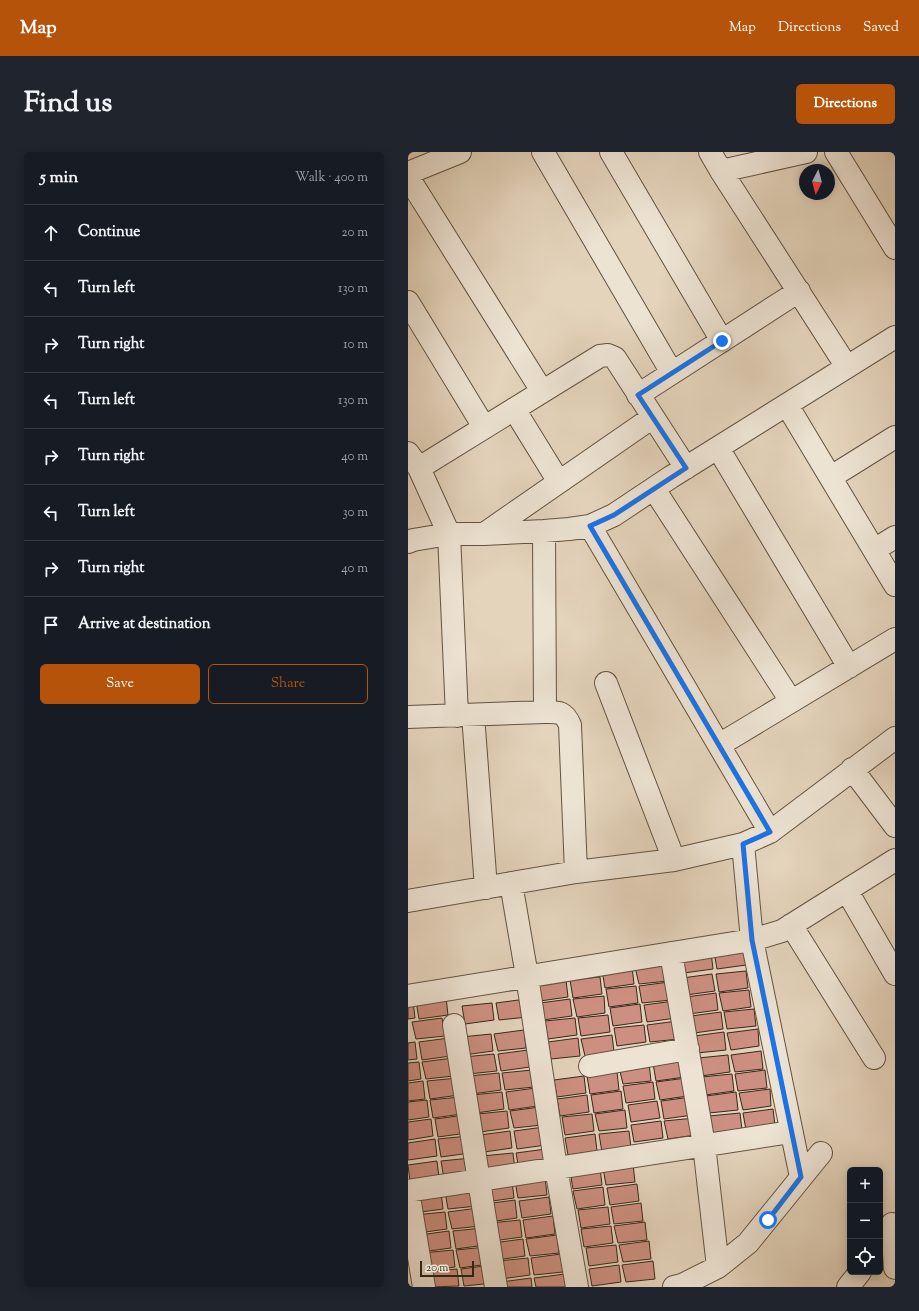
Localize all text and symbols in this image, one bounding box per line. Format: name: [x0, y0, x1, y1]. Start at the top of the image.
text: Map: [20, 15, 57, 42]
text: Map: [729, 18, 756, 38]
text: Directions: [778, 18, 841, 38]
text: Saved: [863, 18, 899, 38]
text: Find us: [24, 84, 112, 124]
button: Directions: [796, 84, 895, 124]
north arrow: [799, 164, 835, 200]
text: 5 min: [40, 166, 78, 190]
text: Walk · 400 m: [295, 169, 368, 187]
icon: ahead: [40, 222, 62, 244]
text: Continue: [78, 222, 140, 243]
text: 20 m: [342, 224, 368, 242]
icon: left: [40, 278, 62, 300]
text: Turn left: [78, 278, 135, 299]
text: 130 m: [338, 280, 368, 298]
route end: [713, 332, 731, 350]
icon: right: [40, 334, 62, 356]
text: Turn right: [78, 334, 144, 355]
text: 10 m: [343, 336, 368, 354]
icon: left: [40, 390, 62, 412]
text: Turn left: [78, 390, 135, 411]
text: 130 m: [338, 392, 368, 410]
icon: right: [40, 446, 62, 468]
text: Turn right: [78, 446, 144, 467]
text: 40 m: [341, 448, 368, 466]
icon: left: [40, 502, 62, 524]
text: Turn left: [78, 502, 135, 523]
text: 30 m: [342, 504, 368, 522]
icon: right: [40, 558, 62, 580]
text: Turn right: [78, 558, 144, 579]
text: 40 m: [341, 560, 368, 578]
icon: arrive: [40, 614, 62, 636]
text: Arrive at destination: [78, 614, 211, 635]
button: Save: [40, 664, 200, 704]
button: Share: [208, 664, 368, 704]
map controls: [847, 1167, 883, 1275]
button: +: [847, 1167, 883, 1203]
button: −: [847, 1203, 883, 1239]
route start: [759, 1211, 777, 1229]
button: locate: [847, 1239, 883, 1275]
scale bar: [420, 1259, 474, 1278]
text: 20 m: [426, 1260, 448, 1276]

